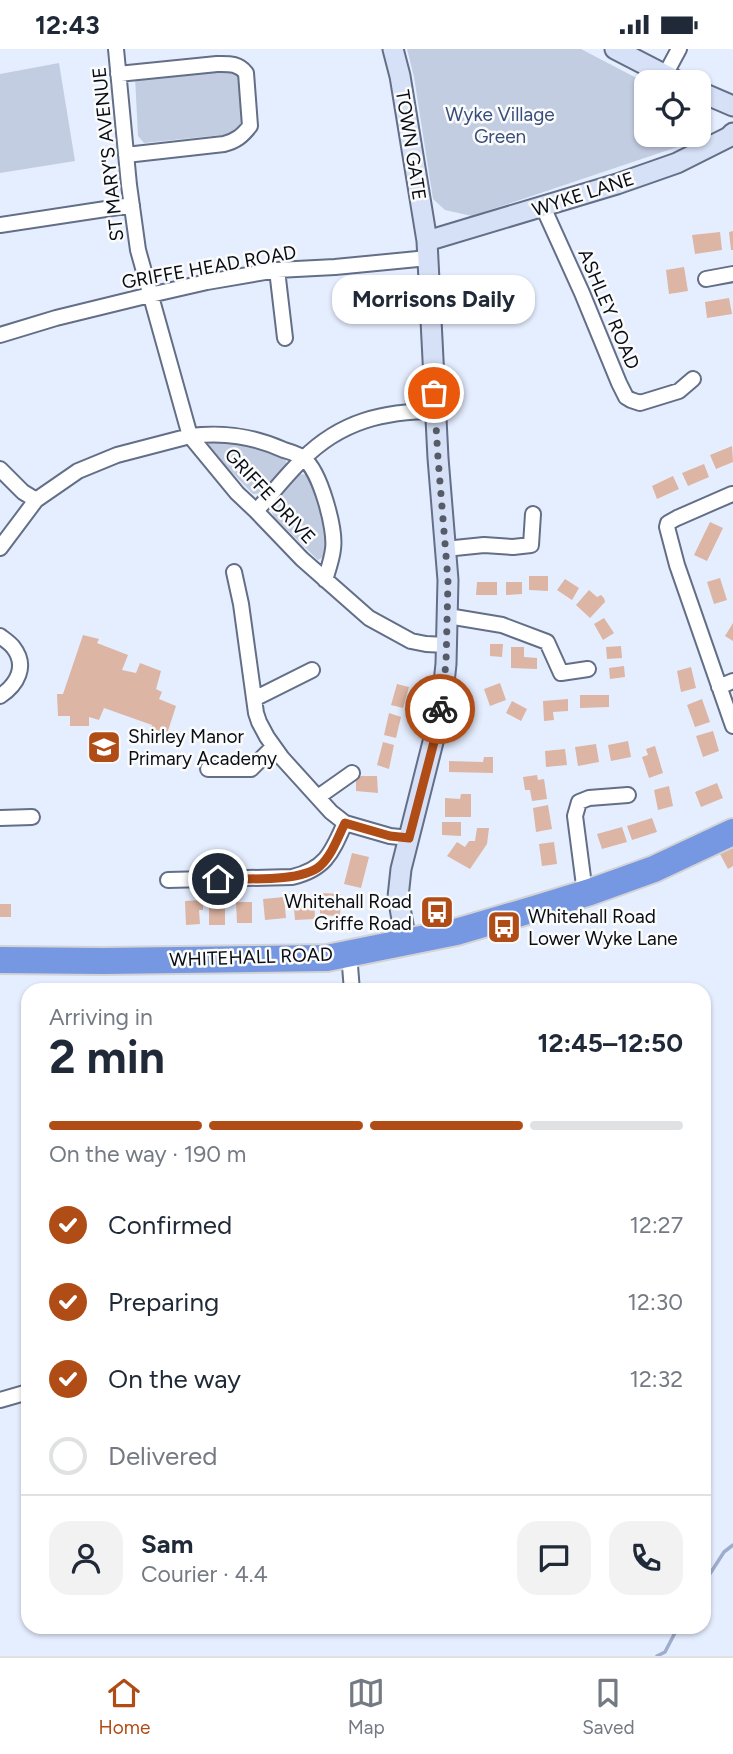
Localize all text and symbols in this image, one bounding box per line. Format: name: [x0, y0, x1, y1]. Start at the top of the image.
text: 12:43: [35, 9, 100, 41]
street label: ST MARY'S AVENUE: [87, 66, 129, 242]
map controls: [634, 70, 711, 147]
button: locate: [634, 70, 711, 147]
street label: TOWN GATE: [391, 88, 431, 202]
park label: Wyke Village Green: [445, 103, 555, 148]
street label: WYKE LANE: [529, 167, 637, 221]
street label: GRIFFE HEAD ROAD: [120, 240, 298, 294]
street label: ASHLEY ROAD: [573, 245, 645, 373]
callout: Morrisons Daily: [332, 274, 536, 323]
text: Morrisons Daily: [352, 285, 515, 313]
pin: [404, 363, 464, 423]
icon: bag: [415, 374, 453, 412]
street label: GRIFFE DRIVE: [220, 443, 320, 549]
courier: [405, 674, 475, 744]
icon: bike: [421, 690, 459, 728]
place label: Shirley Manor Primary Academy: [128, 725, 277, 770]
school or university icon: Shirley Manor Primary Academy: [85, 728, 123, 766]
pin: [188, 849, 248, 909]
icon: home: [199, 860, 237, 898]
place label: Whitehall Road Griffe Road: [284, 890, 412, 935]
bus stop icon: Whitehall Road Griffe Road: [418, 893, 456, 931]
place label: Whitehall Road Lower Wyke Lane: [528, 905, 678, 950]
bus stop icon: Whitehall Road Lower Wyke Lane: [485, 908, 523, 946]
street label: WHITEHALL ROAD: [169, 943, 333, 971]
text: Arriving in: [49, 1003, 153, 1031]
text: 12:45–12:50: [537, 1027, 683, 1059]
text: 2 min: [49, 1029, 165, 1085]
text: On the way · 190 m: [49, 1140, 246, 1168]
icon: check: [49, 1206, 87, 1244]
text: Confirmed: [108, 1209, 232, 1241]
text: 12:27: [630, 1211, 683, 1239]
icon: check: [49, 1283, 87, 1321]
text: Preparing: [108, 1286, 219, 1318]
text: 12:30: [628, 1288, 683, 1316]
icon: check: [49, 1360, 87, 1398]
text: On the way: [108, 1363, 241, 1395]
text: 12:32: [629, 1365, 683, 1393]
text: Delivered: [108, 1440, 217, 1472]
button: person: [49, 1521, 123, 1595]
button: chat: [517, 1521, 591, 1595]
button: phone: [609, 1521, 683, 1595]
text: Sam: [141, 1528, 193, 1560]
text: Courier · 4.4: [141, 1560, 268, 1588]
tab: Home: [98, 1674, 150, 1739]
tab: Map: [347, 1674, 385, 1739]
tab: Saved: [582, 1674, 635, 1739]

